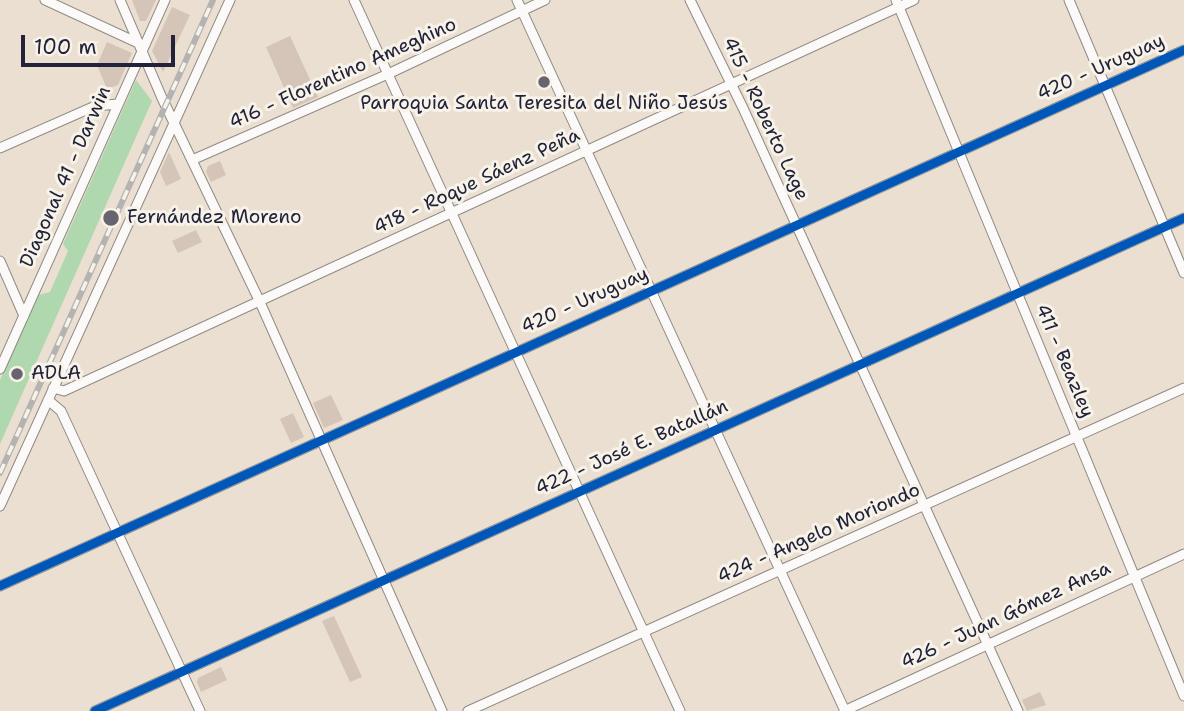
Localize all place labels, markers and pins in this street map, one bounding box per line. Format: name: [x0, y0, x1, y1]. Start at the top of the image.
marker: Parroquia Santa Teresita del Niño Jesús: [536, 74, 552, 90]
place label: Parroquia Santa Teresita del Niño Jesús: [360, 93, 728, 115]
place label: Fernández Moreno: [127, 207, 302, 229]
marker: Fernández Moreno: [101, 208, 121, 228]
place label: ADLA: [31, 363, 81, 385]
marker: ADLA: [9, 366, 25, 382]

